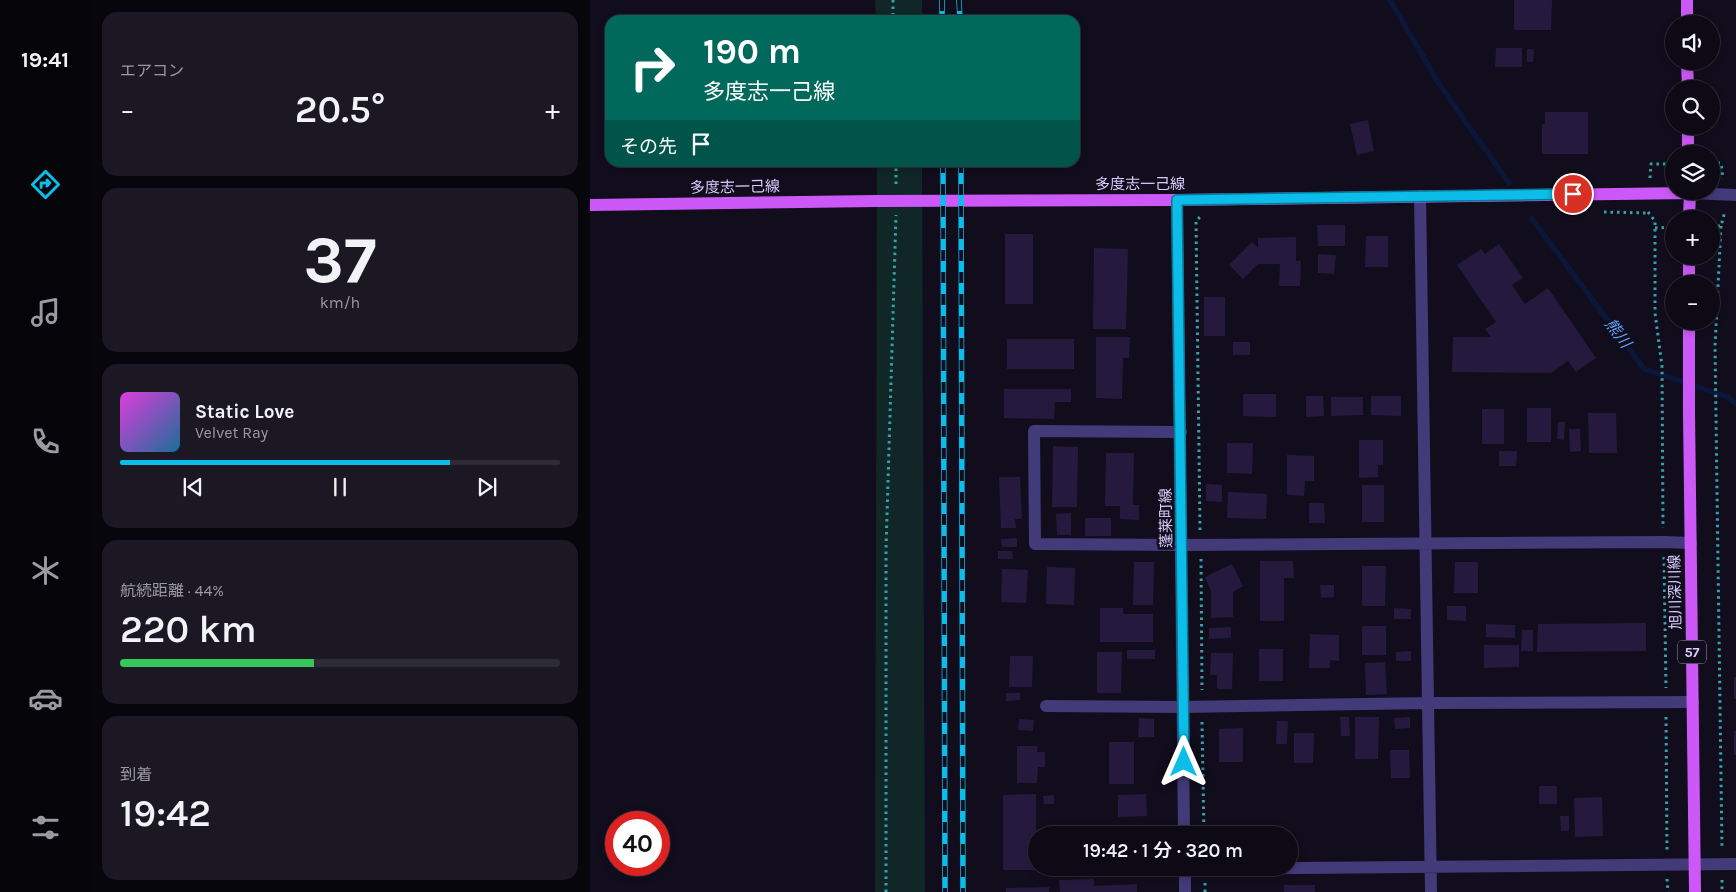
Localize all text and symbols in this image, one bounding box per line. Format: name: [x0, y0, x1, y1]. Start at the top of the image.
map controls: [1665, 15, 1720, 330]
button: sound: [1665, 15, 1720, 70]
text: 190 m: [703, 31, 801, 72]
icon: right: [620, 35, 685, 100]
text: 19:41: [21, 47, 69, 73]
text: エアコン: [120, 61, 184, 80]
text: 多度志一己線: [703, 79, 835, 105]
button: search: [1665, 80, 1720, 135]
text: 20.5°: [295, 87, 385, 132]
text: −: [120, 93, 135, 126]
text: +: [545, 93, 560, 126]
icon: arrive: [687, 130, 715, 158]
text: その先: [620, 136, 677, 158]
button: layers: [1665, 145, 1720, 200]
icon: directions: [28, 167, 63, 202]
pin: [1552, 173, 1594, 215]
street label: 多度志一己線: [1095, 175, 1185, 193]
street label: 多度志一己線: [690, 177, 780, 197]
icon: arrive: [1559, 180, 1587, 208]
button: +: [1665, 210, 1720, 265]
text: 37: [304, 222, 376, 298]
button: −: [1665, 275, 1720, 330]
text: km/h: [320, 293, 360, 312]
icon: music: [28, 295, 63, 330]
water label: 熊川: [1601, 314, 1636, 353]
text: Static Love: [195, 401, 294, 423]
text: Velvet Ray: [195, 423, 268, 442]
icon: phone: [28, 424, 63, 459]
icon: previous: [179, 473, 207, 501]
icon: pause: [326, 473, 354, 501]
icon: next: [473, 473, 501, 501]
street label: 蓬莱町線: [1156, 488, 1176, 548]
icon: climate: [28, 553, 63, 588]
street label: 旭川深川線: [1665, 554, 1685, 630]
text: 航続距離 · 44%: [120, 581, 224, 600]
text: 220 km: [120, 607, 257, 652]
road number: 57: [1678, 640, 1706, 664]
icon: car: [28, 681, 63, 716]
position arrow: [1157, 735, 1209, 787]
text: 到着: [120, 765, 152, 784]
text: 19:42: [120, 791, 211, 836]
icon: filters: [28, 810, 63, 845]
speed limit sign: 40: [605, 811, 670, 876]
text: 19:42 · 1 分 · 320 m: [1083, 840, 1243, 862]

